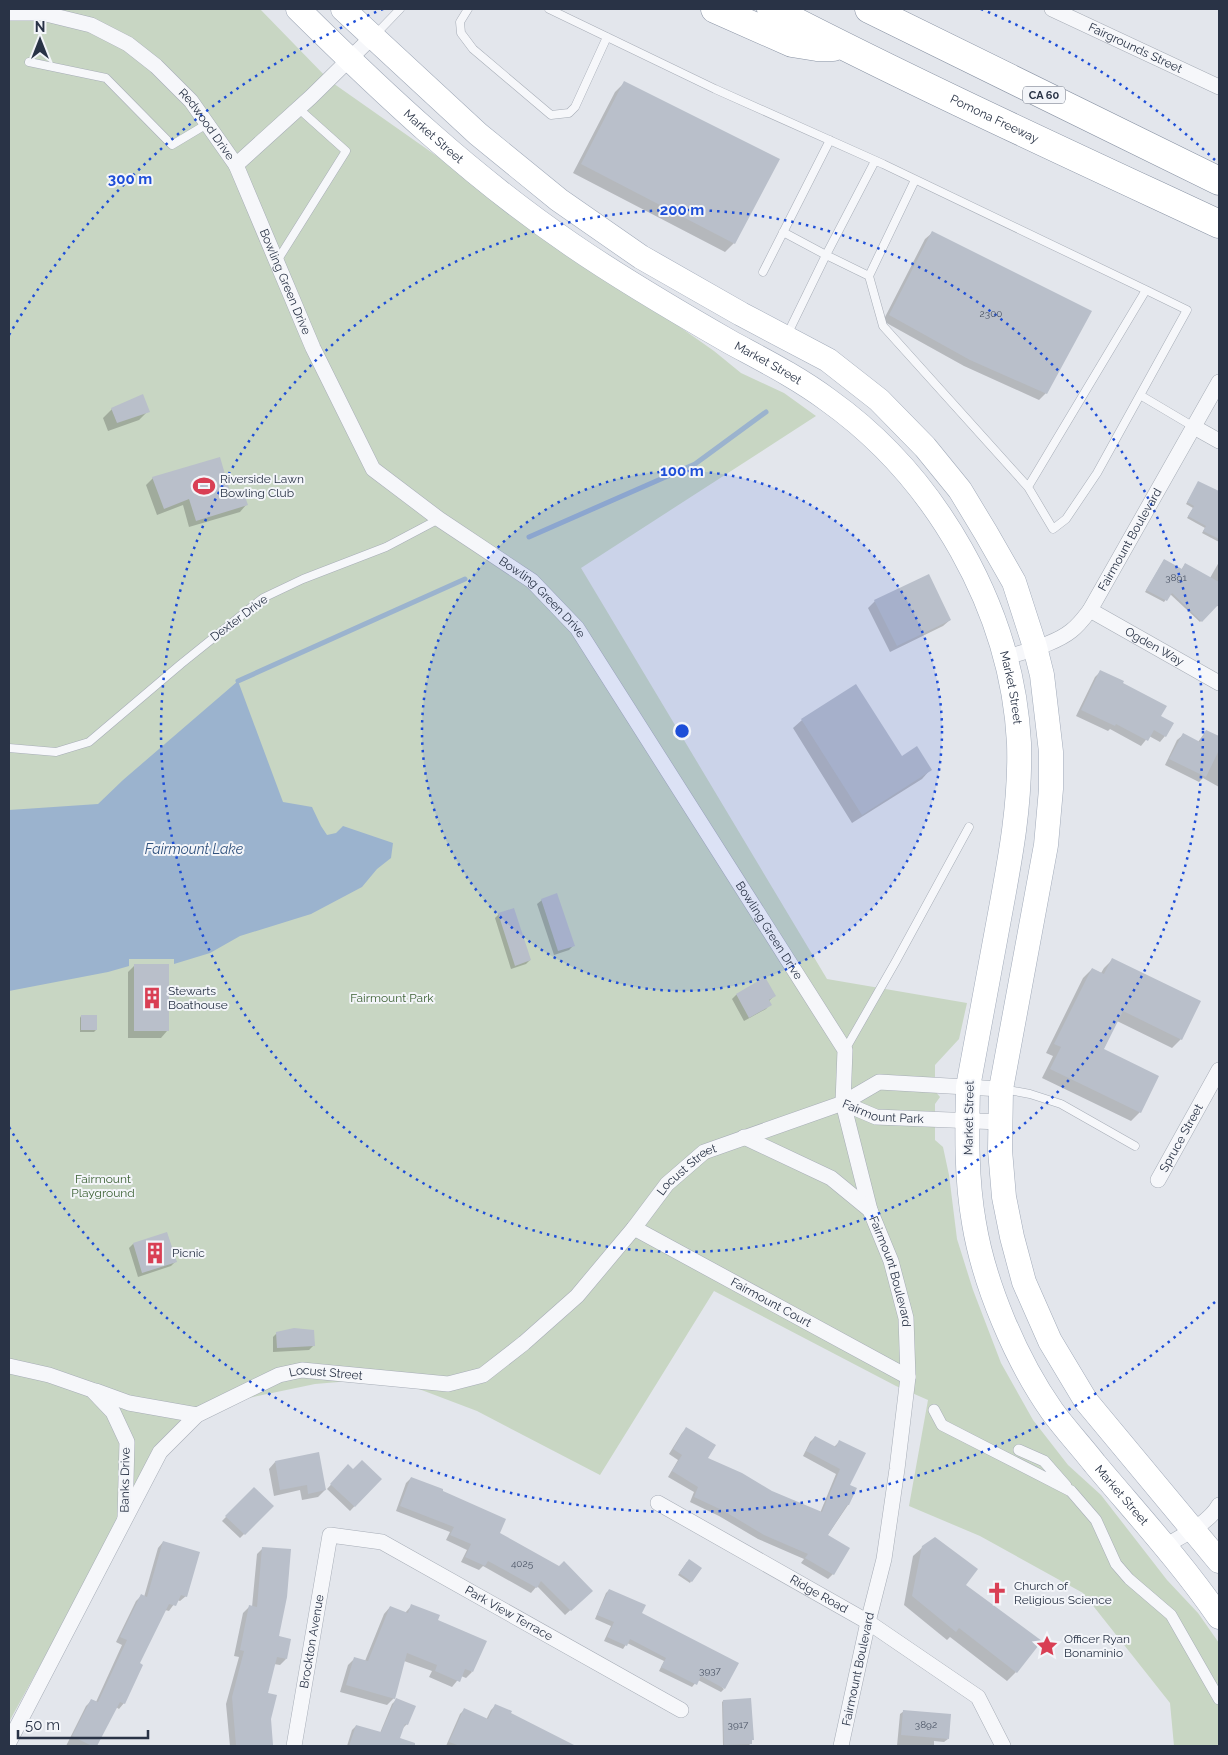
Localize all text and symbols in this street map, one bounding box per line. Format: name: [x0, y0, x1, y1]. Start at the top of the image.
north arrow: [15, 15, 65, 65]
text: N: [35, 19, 45, 35]
street label: Fairgrounds Street: [1086, 20, 1184, 76]
street label: Redwood Drive: [176, 86, 237, 163]
road number: CA 60: [1023, 86, 1065, 104]
street label: Pomona Freeway: [948, 92, 1041, 146]
street label: Market Street: [401, 106, 466, 166]
text: 300 m: [108, 170, 152, 188]
text: 200 m: [660, 201, 704, 219]
street label: Bowling Green Drive: [257, 227, 314, 337]
house number: 2300: [980, 308, 1002, 319]
street label: Market Street: [732, 339, 804, 387]
text: 100 m: [660, 462, 704, 480]
place label: Riverside Lawn Bowling Club: [220, 472, 304, 500]
sports icon: Riverside Lawn Bowling Club: [191, 473, 217, 499]
street label: Fairmount Boulevard: [1095, 486, 1164, 593]
street label: Bowling Green Drive: [496, 554, 588, 640]
house number: 3891: [1165, 572, 1187, 583]
street label: Dexter Drive: [208, 592, 270, 644]
street label: Ogden Way: [1122, 624, 1187, 669]
street label: Market Street: [997, 649, 1025, 725]
centre of rings: [673, 722, 691, 740]
water label: Fairmount Lake: [145, 841, 244, 857]
street label: Bowling Green Drive: [733, 879, 805, 982]
place label: Stewarts Boathouse: [168, 984, 228, 1012]
building icon: Stewarts Boathouse: [139, 985, 165, 1011]
park label: Fairmount Park: [350, 991, 434, 1005]
street label: Market Street: [961, 1081, 977, 1155]
street label: Fairmount Park: [840, 1097, 925, 1126]
street label: Spruce Street: [1157, 1101, 1206, 1175]
street label: Locust Street: [654, 1141, 718, 1198]
park label: Fairmount Playground: [71, 1172, 135, 1200]
street label: Fairmount Boulevard: [866, 1214, 913, 1327]
building icon: Picnic: [142, 1240, 168, 1266]
place label: Picnic: [172, 1246, 205, 1260]
street label: Fairmount Court: [728, 1275, 814, 1330]
street label: Locust Street: [288, 1363, 363, 1383]
street label: Banks Drive: [117, 1447, 133, 1513]
street label: Market Street: [1092, 1462, 1151, 1528]
house number: 4025: [511, 1558, 534, 1569]
street label: Ridge Road: [788, 1572, 850, 1616]
place label: Church of Religious Science: [1014, 1579, 1112, 1607]
church icon: Church of Religious Science: [984, 1580, 1010, 1606]
street label: Park View Terrace: [462, 1583, 555, 1644]
street label: Brockton Avenue: [297, 1593, 327, 1690]
street label: Fairmount Boulevard: [839, 1611, 877, 1727]
place label: Officer Ryan Bonaminio: [1064, 1632, 1130, 1660]
place icon: Officer Ryan Bonaminio: [1034, 1633, 1060, 1659]
house number: 3937: [699, 1665, 722, 1676]
scale bar: [18, 1708, 148, 1740]
text: 50 m: [25, 1716, 60, 1734]
house number: 3917: [728, 1719, 749, 1730]
house number: 3892: [915, 1719, 937, 1730]

